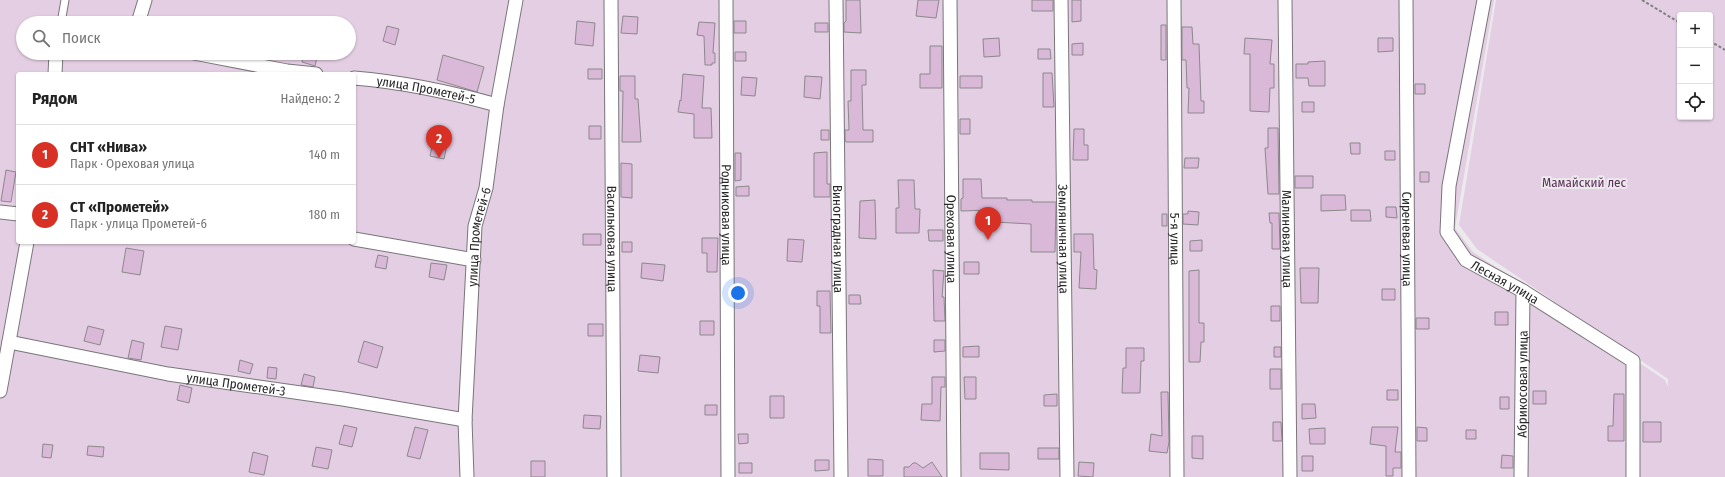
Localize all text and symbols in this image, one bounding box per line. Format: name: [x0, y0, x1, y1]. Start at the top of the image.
map controls: [1677, 12, 1713, 120]
button: +: [1677, 12, 1713, 48]
search box: [16, 16, 356, 60]
icon: search: [30, 27, 52, 49]
text: Поиск: [62, 29, 100, 47]
button: −: [1677, 48, 1713, 84]
street label: улица Прометей-5: [376, 73, 477, 106]
button: locate: [1677, 84, 1713, 120]
text: Рядом: [32, 88, 77, 109]
text: Найдено: 2: [281, 91, 340, 106]
pin: 2: [426, 125, 452, 158]
text: СНТ «Нива»: [70, 138, 147, 156]
text: 1: [42, 147, 48, 162]
text: 140 m: [309, 147, 340, 162]
text: Парк · Ореховая улица: [70, 156, 195, 171]
street label: Родниковая улица: [719, 164, 735, 266]
park label: Мамайский лес: [1542, 175, 1627, 190]
street label: Земляничная улица: [1056, 184, 1072, 294]
street label: улица Прометей-6: [464, 185, 493, 287]
street label: Виноградная улица: [830, 185, 847, 293]
street label: Васильковая улица: [605, 186, 620, 292]
street label: Малиновая улица: [1279, 190, 1296, 288]
street label: Сиреневая улица: [1400, 191, 1415, 287]
street label: Ореховая улица: [944, 195, 960, 283]
text: СТ «Прометей»: [70, 198, 169, 216]
text: 2: [42, 207, 48, 222]
text: 180 m: [309, 207, 340, 222]
pin: 1: [975, 207, 1001, 240]
street label: 5-я улица: [1168, 213, 1183, 265]
text: Парк · улица Прометей-6: [70, 216, 207, 231]
street label: Лесная улица: [1469, 257, 1542, 307]
your location: [728, 283, 748, 303]
street label: Абрикосовая улица: [1514, 330, 1530, 438]
street label: улица Прометей-3: [186, 369, 287, 398]

